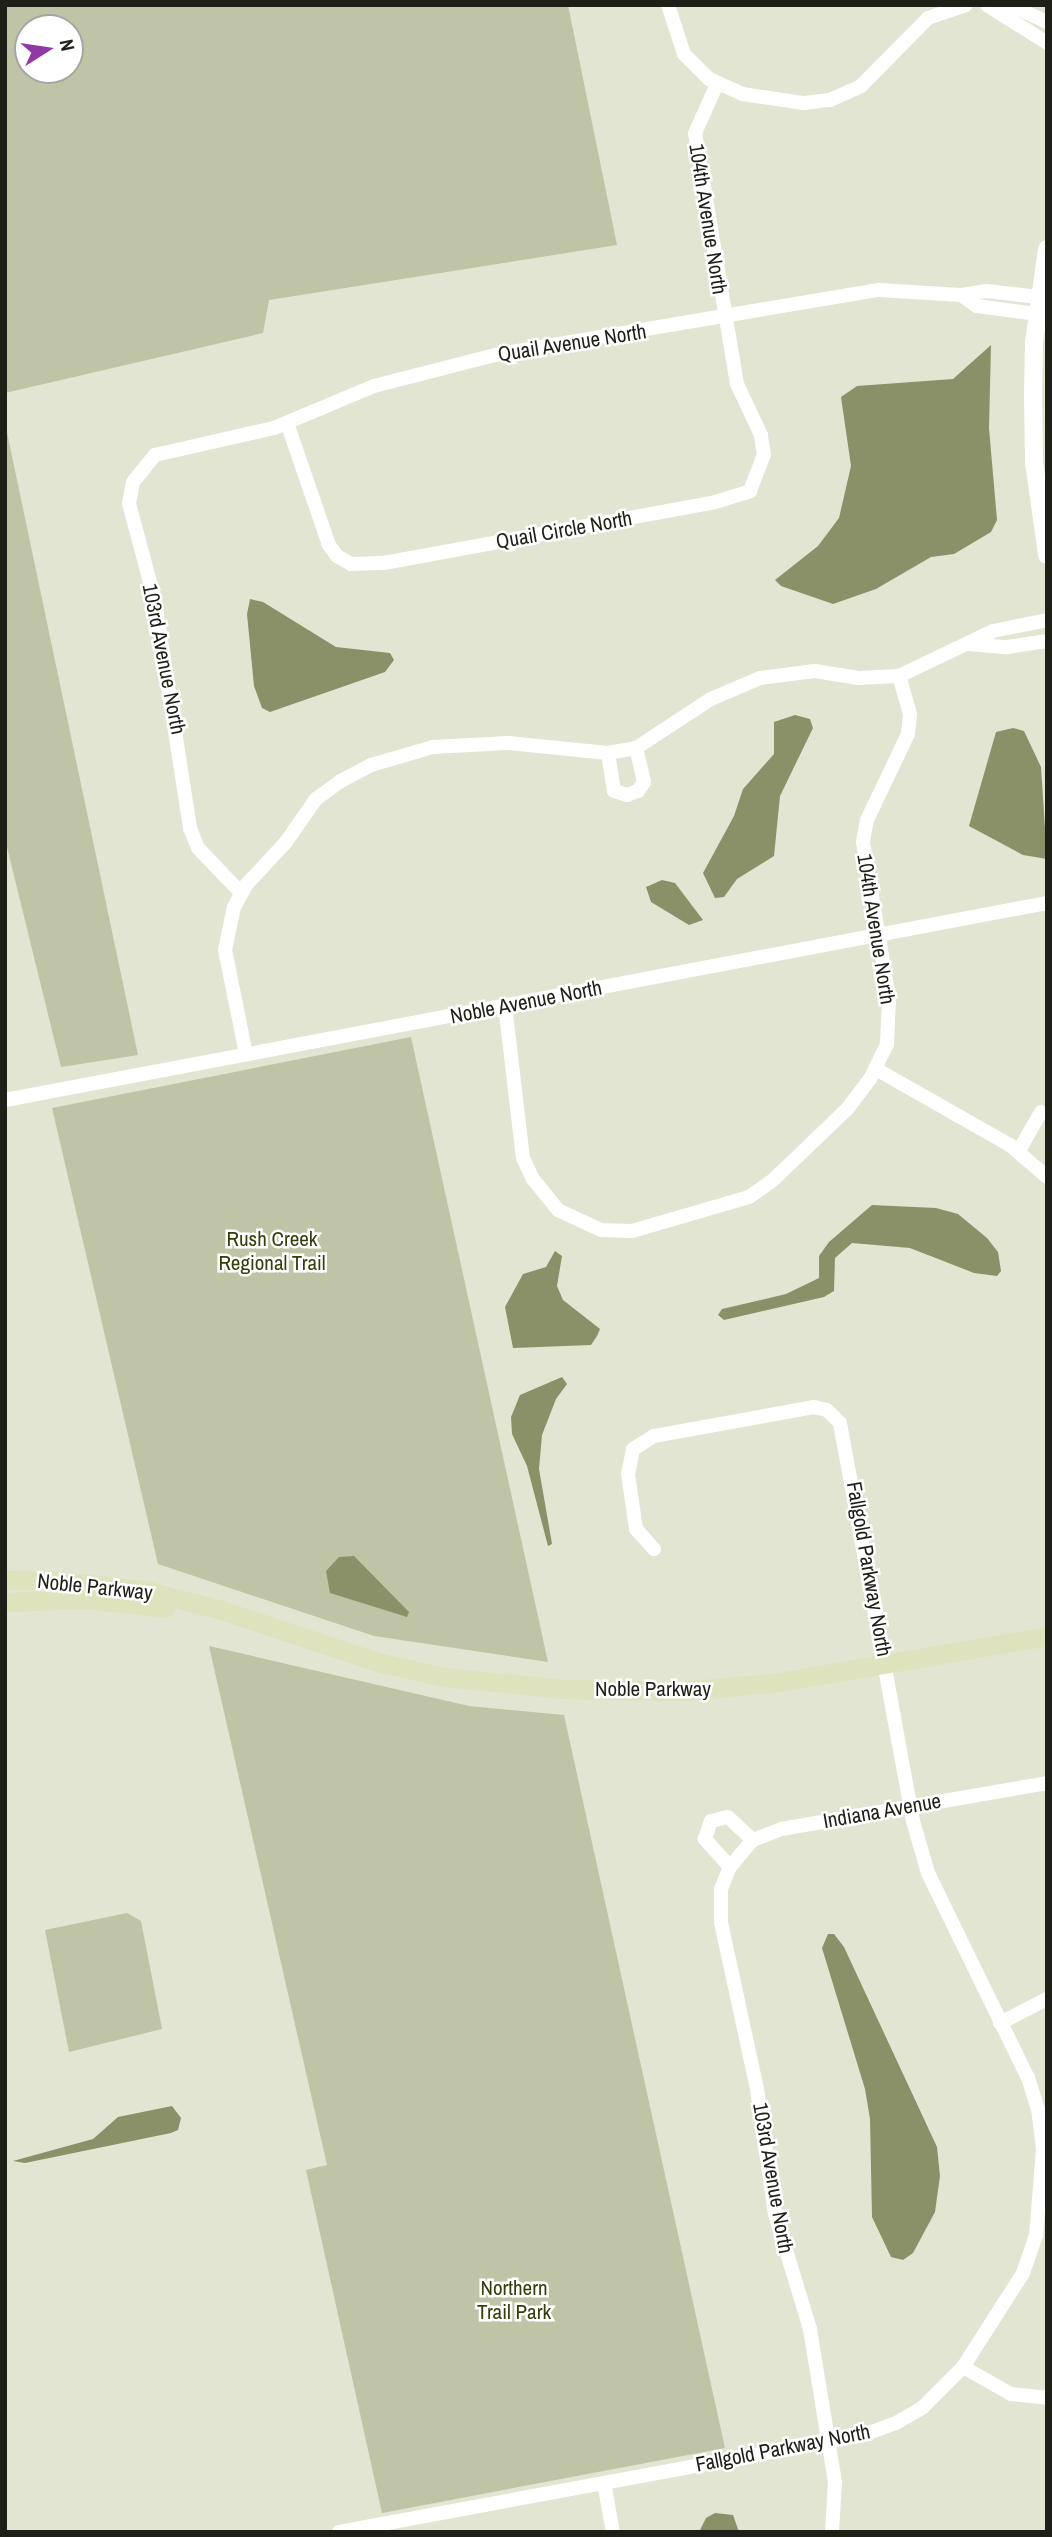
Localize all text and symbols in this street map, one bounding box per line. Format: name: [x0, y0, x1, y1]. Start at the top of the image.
north arrow: [14, 14, 84, 84]
text: N: [54, 37, 81, 53]
street label: 104th Avenue North: [684, 142, 732, 296]
street label: Quail Avenue North: [495, 319, 649, 367]
street label: Quail Circle North: [494, 506, 634, 554]
street label: 103rd Avenue North: [137, 581, 191, 737]
street label: 104th Avenue North: [852, 852, 900, 1006]
street label: Noble Avenue North: [448, 975, 604, 1029]
park label: Rush Creek Regional Trail: [218, 1226, 326, 1276]
street label: Fallgold Parkway North: [841, 1480, 897, 1658]
street label: Noble Parkway: [36, 1568, 154, 1606]
street label: Noble Parkway: [595, 1676, 711, 1702]
street label: Indiana Avenue: [821, 1788, 943, 1834]
street label: 103rd Avenue North: [747, 2100, 799, 2256]
park label: Northern Trail Park: [477, 2275, 551, 2325]
street label: Fallgold Parkway North: [694, 2419, 872, 2477]

